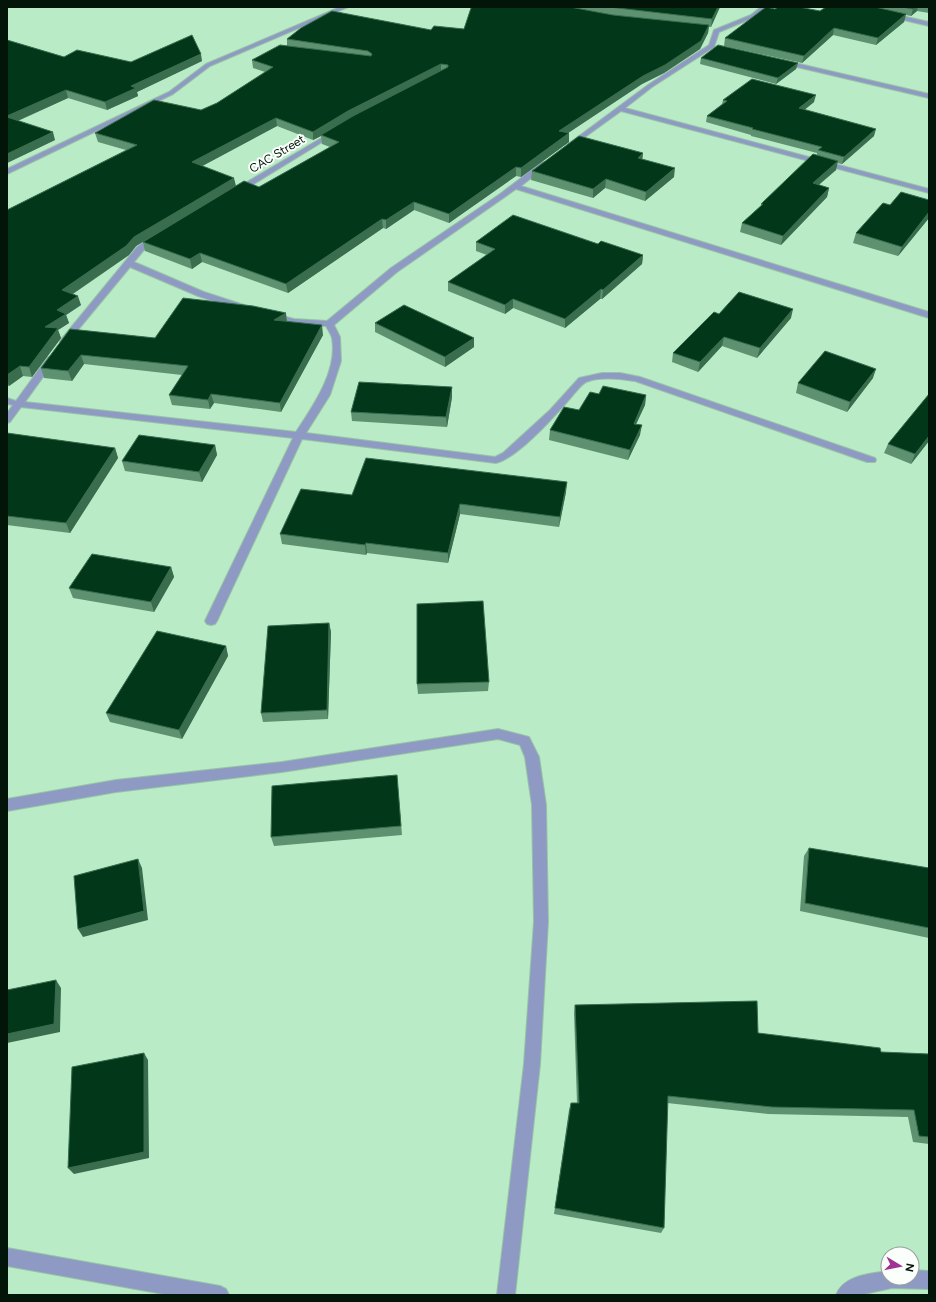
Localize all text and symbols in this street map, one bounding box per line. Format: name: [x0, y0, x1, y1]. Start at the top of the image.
street label: CAC Street: [247, 132, 307, 176]
north arrow: [880, 1246, 920, 1286]
text: N: [902, 1262, 916, 1273]

